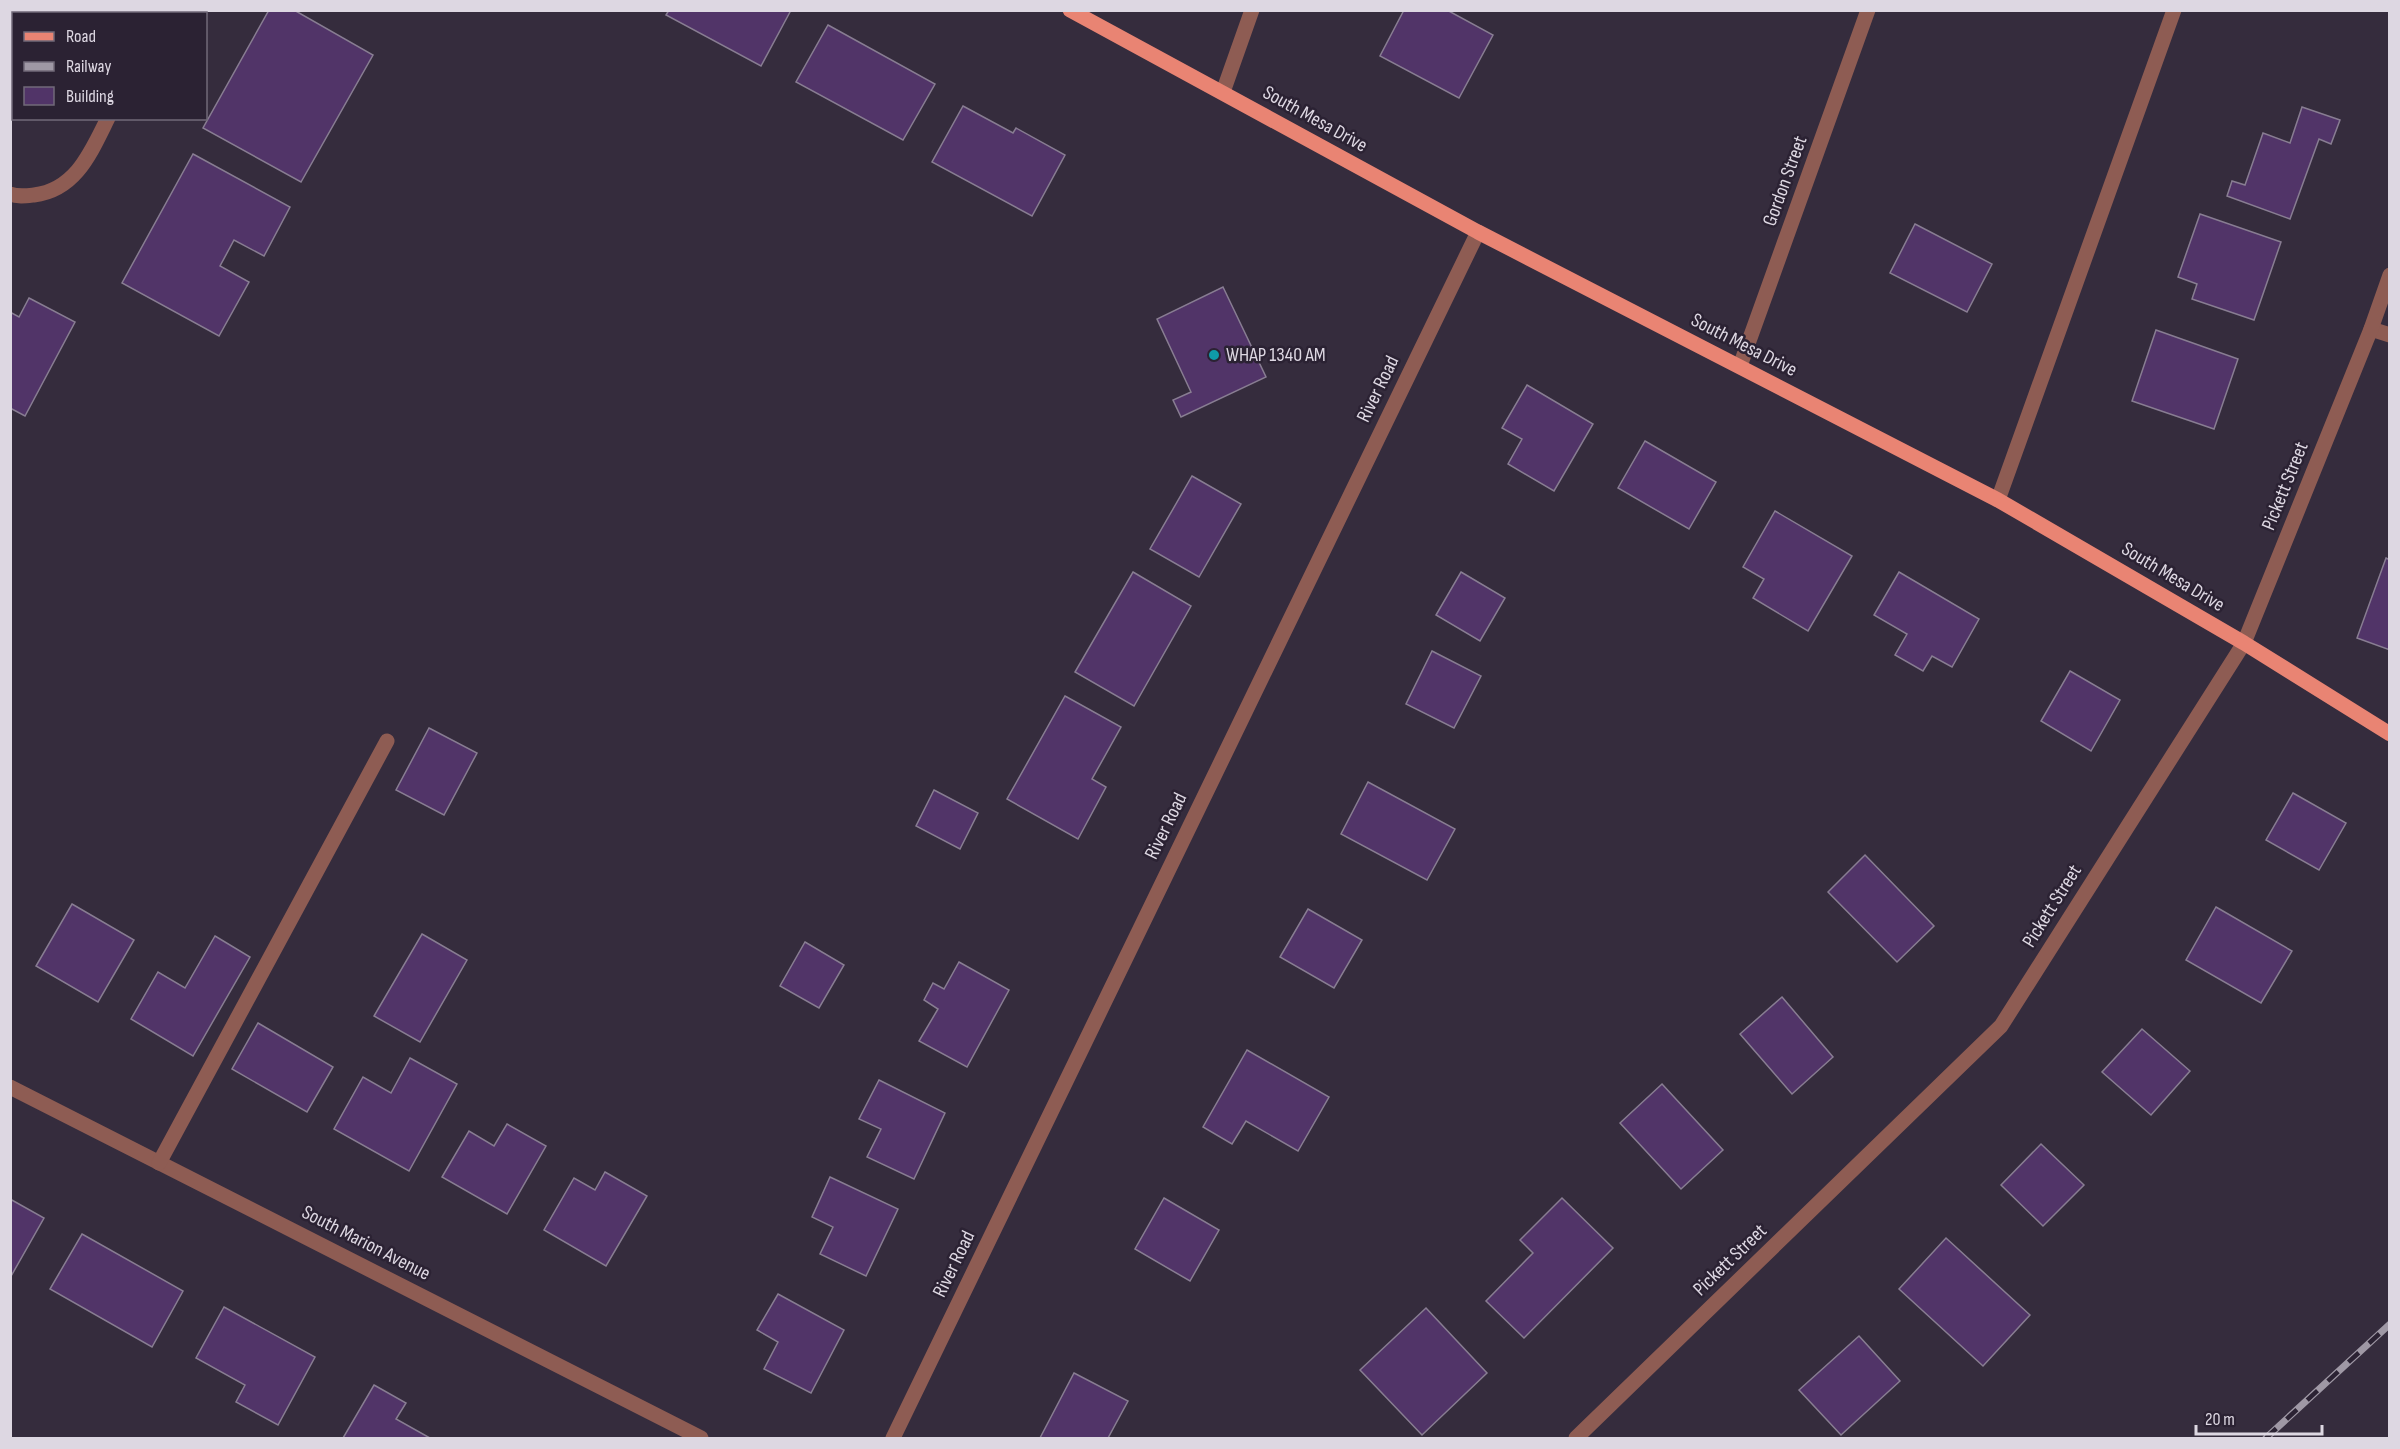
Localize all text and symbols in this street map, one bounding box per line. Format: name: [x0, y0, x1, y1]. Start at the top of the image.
legend: [12, 12, 207, 120]
text: Road: [66, 26, 96, 47]
text: Railway: [66, 56, 111, 77]
street label: South Mesa Drive: [1259, 80, 1371, 158]
text: Building: [66, 86, 114, 107]
street label: Gordon Street: [1758, 133, 1812, 229]
street label: South Mesa Drive: [1687, 308, 1801, 382]
place label: WHAP 1340 AM: [1226, 343, 1326, 367]
marker: WHAP 1340 AM: [1207, 348, 1221, 362]
street label: River Road: [1352, 352, 1404, 426]
street label: Pickett Street: [2256, 438, 2314, 534]
street label: South Mesa Drive: [2117, 537, 2229, 617]
street label: River Road: [1140, 789, 1192, 863]
street label: Pickett Street: [2017, 860, 2087, 952]
street label: South Marion Avenue: [298, 1200, 434, 1286]
street label: Pickett Street: [1688, 1219, 1772, 1301]
street label: River Road: [928, 1227, 980, 1301]
scale bar: [2196, 1398, 2322, 1436]
text: 20 m: [2205, 1409, 2235, 1430]

